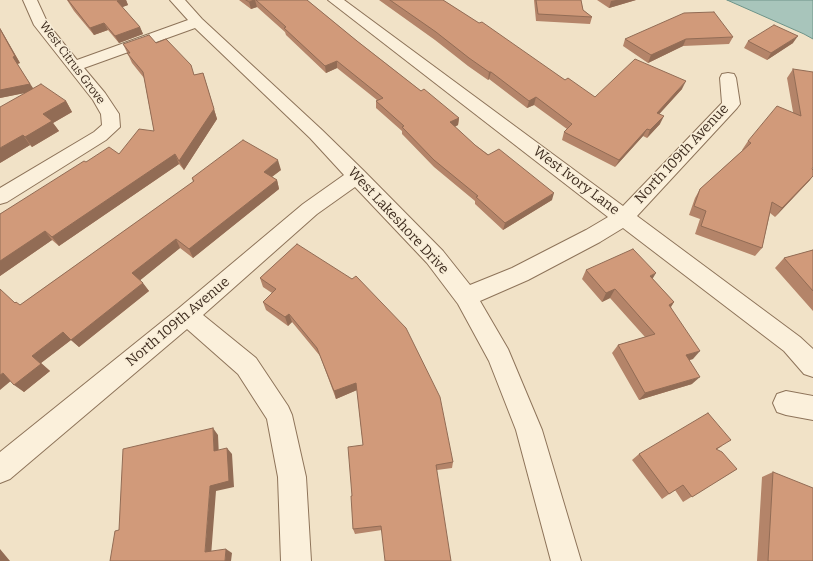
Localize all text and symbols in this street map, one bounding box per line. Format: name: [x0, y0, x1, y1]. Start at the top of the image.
street label: West Citrus Grove: [36, 19, 108, 107]
street label: North 109th Avenue: [632, 101, 732, 207]
street label: West Ivory Lane: [530, 143, 622, 219]
street label: West Lakeshore Drive: [344, 164, 452, 278]
street label: North 109th Avenue: [123, 274, 233, 370]

